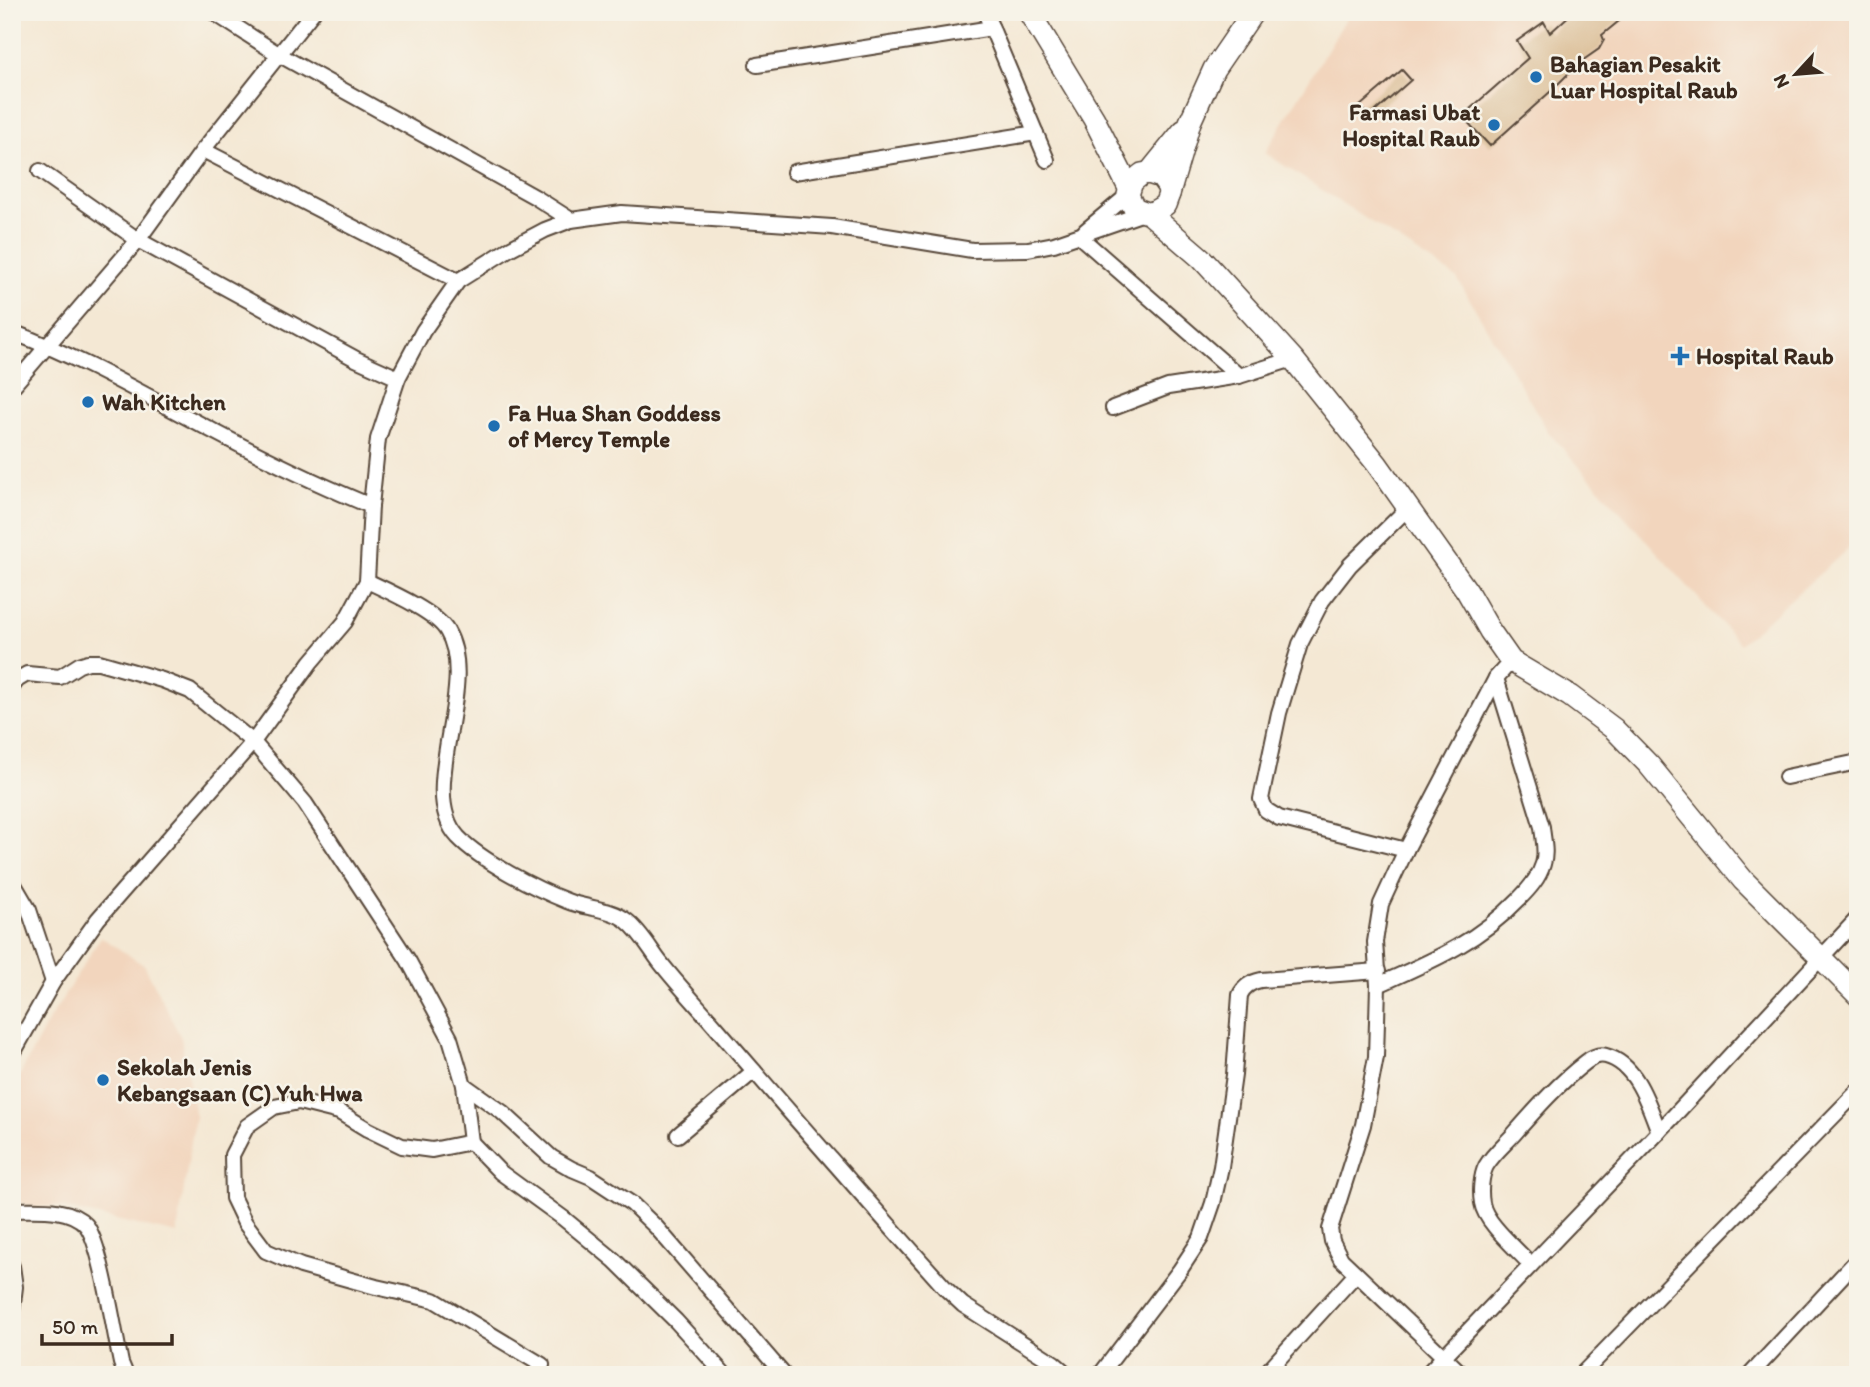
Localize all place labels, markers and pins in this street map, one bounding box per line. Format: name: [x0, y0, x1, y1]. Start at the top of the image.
place label: Bahagian Pesakit Luar Hospital Raub: [1550, 50, 1738, 104]
marker: Bahagian Pesakit Luar Hospital Raub: [1528, 69, 1544, 85]
place label: Farmasi Ubat Hospital Raub: [1342, 98, 1480, 152]
marker: Farmasi Ubat Hospital Raub: [1486, 117, 1502, 133]
place label: Hospital Raub: [1696, 342, 1834, 370]
marker: Hospital Raub: [1670, 346, 1690, 366]
place label: Wah Kitchen: [102, 388, 227, 416]
marker: Wah Kitchen: [80, 394, 96, 410]
place label: Fa Hua Shan Goddess of Mercy Temple: [508, 399, 721, 453]
marker: Fa Hua Shan Goddess of Mercy Temple: [486, 418, 502, 434]
place label: Sekolah Jenis Kebangsaan (C) Yuh Hwa: [117, 1053, 363, 1107]
marker: Sekolah Jenis Kebangsaan (C) Yuh Hwa: [95, 1072, 111, 1088]

